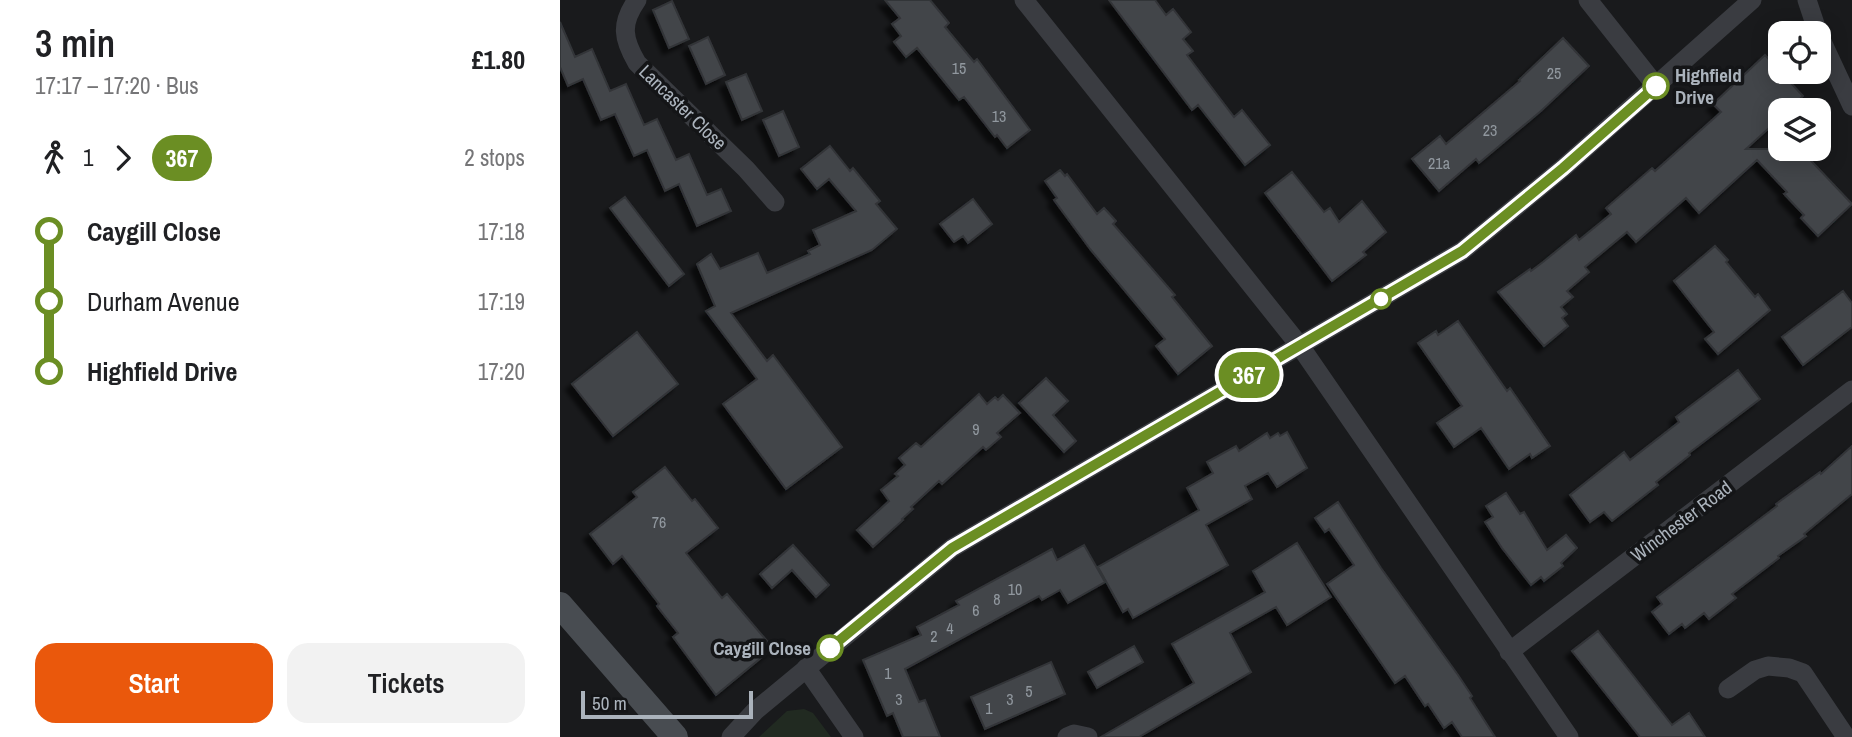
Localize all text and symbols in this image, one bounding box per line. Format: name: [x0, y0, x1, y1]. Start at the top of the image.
text: 3 min: [35, 18, 115, 69]
map controls: [1768, 21, 1831, 161]
button: locate: [1768, 21, 1831, 84]
text: £1.80: [472, 42, 525, 77]
house number: 15: [952, 57, 966, 79]
street label: Lancaster Close: [633, 59, 733, 155]
house number: 25: [1547, 62, 1561, 84]
place label: Highfield Drive: [1675, 62, 1742, 110]
text: 17:17 – 17:20 · Bus: [35, 70, 199, 101]
marker: Highfield Drive: [1643, 73, 1669, 99]
button: layers: [1768, 98, 1831, 161]
house number: 13: [992, 105, 1006, 127]
house number: 23: [1483, 119, 1497, 141]
icon: walk: [35, 139, 73, 177]
icon: forward: [104, 139, 142, 177]
text: 1: [83, 142, 94, 173]
text: 367: [166, 142, 198, 174]
text: 2 stops: [464, 142, 525, 173]
house number: 21a: [1428, 152, 1451, 174]
text: Caygill Close: [87, 214, 221, 249]
text: 17:18: [478, 216, 525, 247]
text: Durham Avenue: [87, 284, 240, 319]
text: 17:19: [478, 286, 525, 317]
unlabelled marker: [1371, 289, 1391, 309]
line badge: 367: [1209, 352, 1289, 398]
text: Highfield Drive: [87, 354, 237, 389]
text: 17:20: [478, 356, 525, 387]
text: 367: [1233, 359, 1265, 391]
house number: 9: [972, 418, 980, 440]
street label: Winchester Road: [1625, 474, 1737, 568]
house number: 76: [652, 511, 666, 533]
house number: 10: [1008, 578, 1022, 600]
house number: 8: [993, 588, 1001, 610]
house number: 6: [972, 599, 980, 621]
house number: 4: [946, 617, 954, 639]
house number: 2: [930, 625, 938, 647]
place label: Caygill Close: [713, 635, 811, 661]
marker: Caygill Close: [817, 635, 843, 661]
button: Start: [35, 643, 273, 723]
button: Tickets: [287, 643, 525, 723]
house number: 1: [884, 662, 892, 684]
house number: 5: [1025, 680, 1033, 702]
scale bar: [581, 688, 752, 720]
house number: 3: [895, 688, 903, 710]
house number: 3: [1006, 688, 1014, 710]
text: 50 m: [592, 690, 627, 716]
house number: 1: [985, 697, 993, 719]

